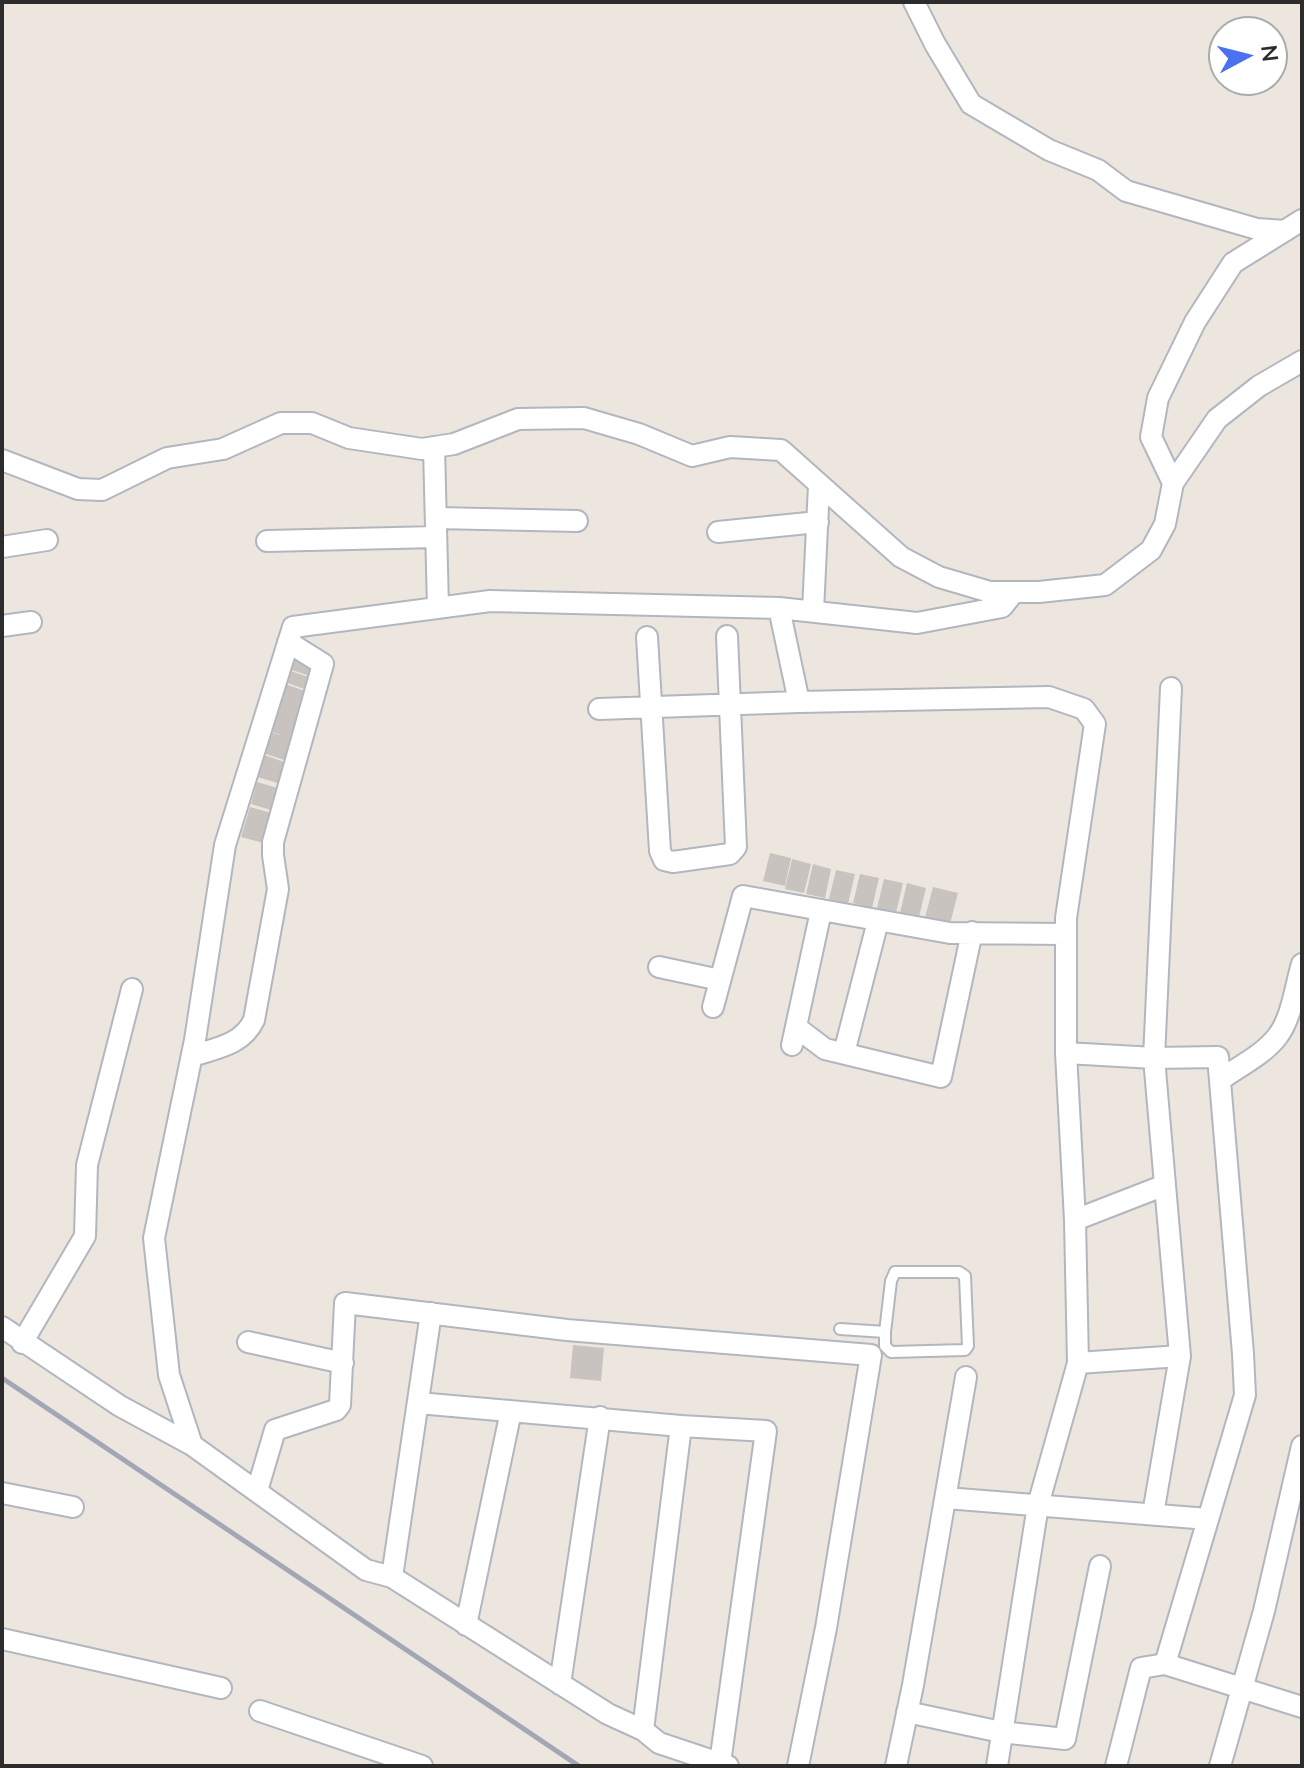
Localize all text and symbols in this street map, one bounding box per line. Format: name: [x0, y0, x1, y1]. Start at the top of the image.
north arrow: [1208, 16, 1288, 96]
text: N: [1255, 43, 1285, 63]

